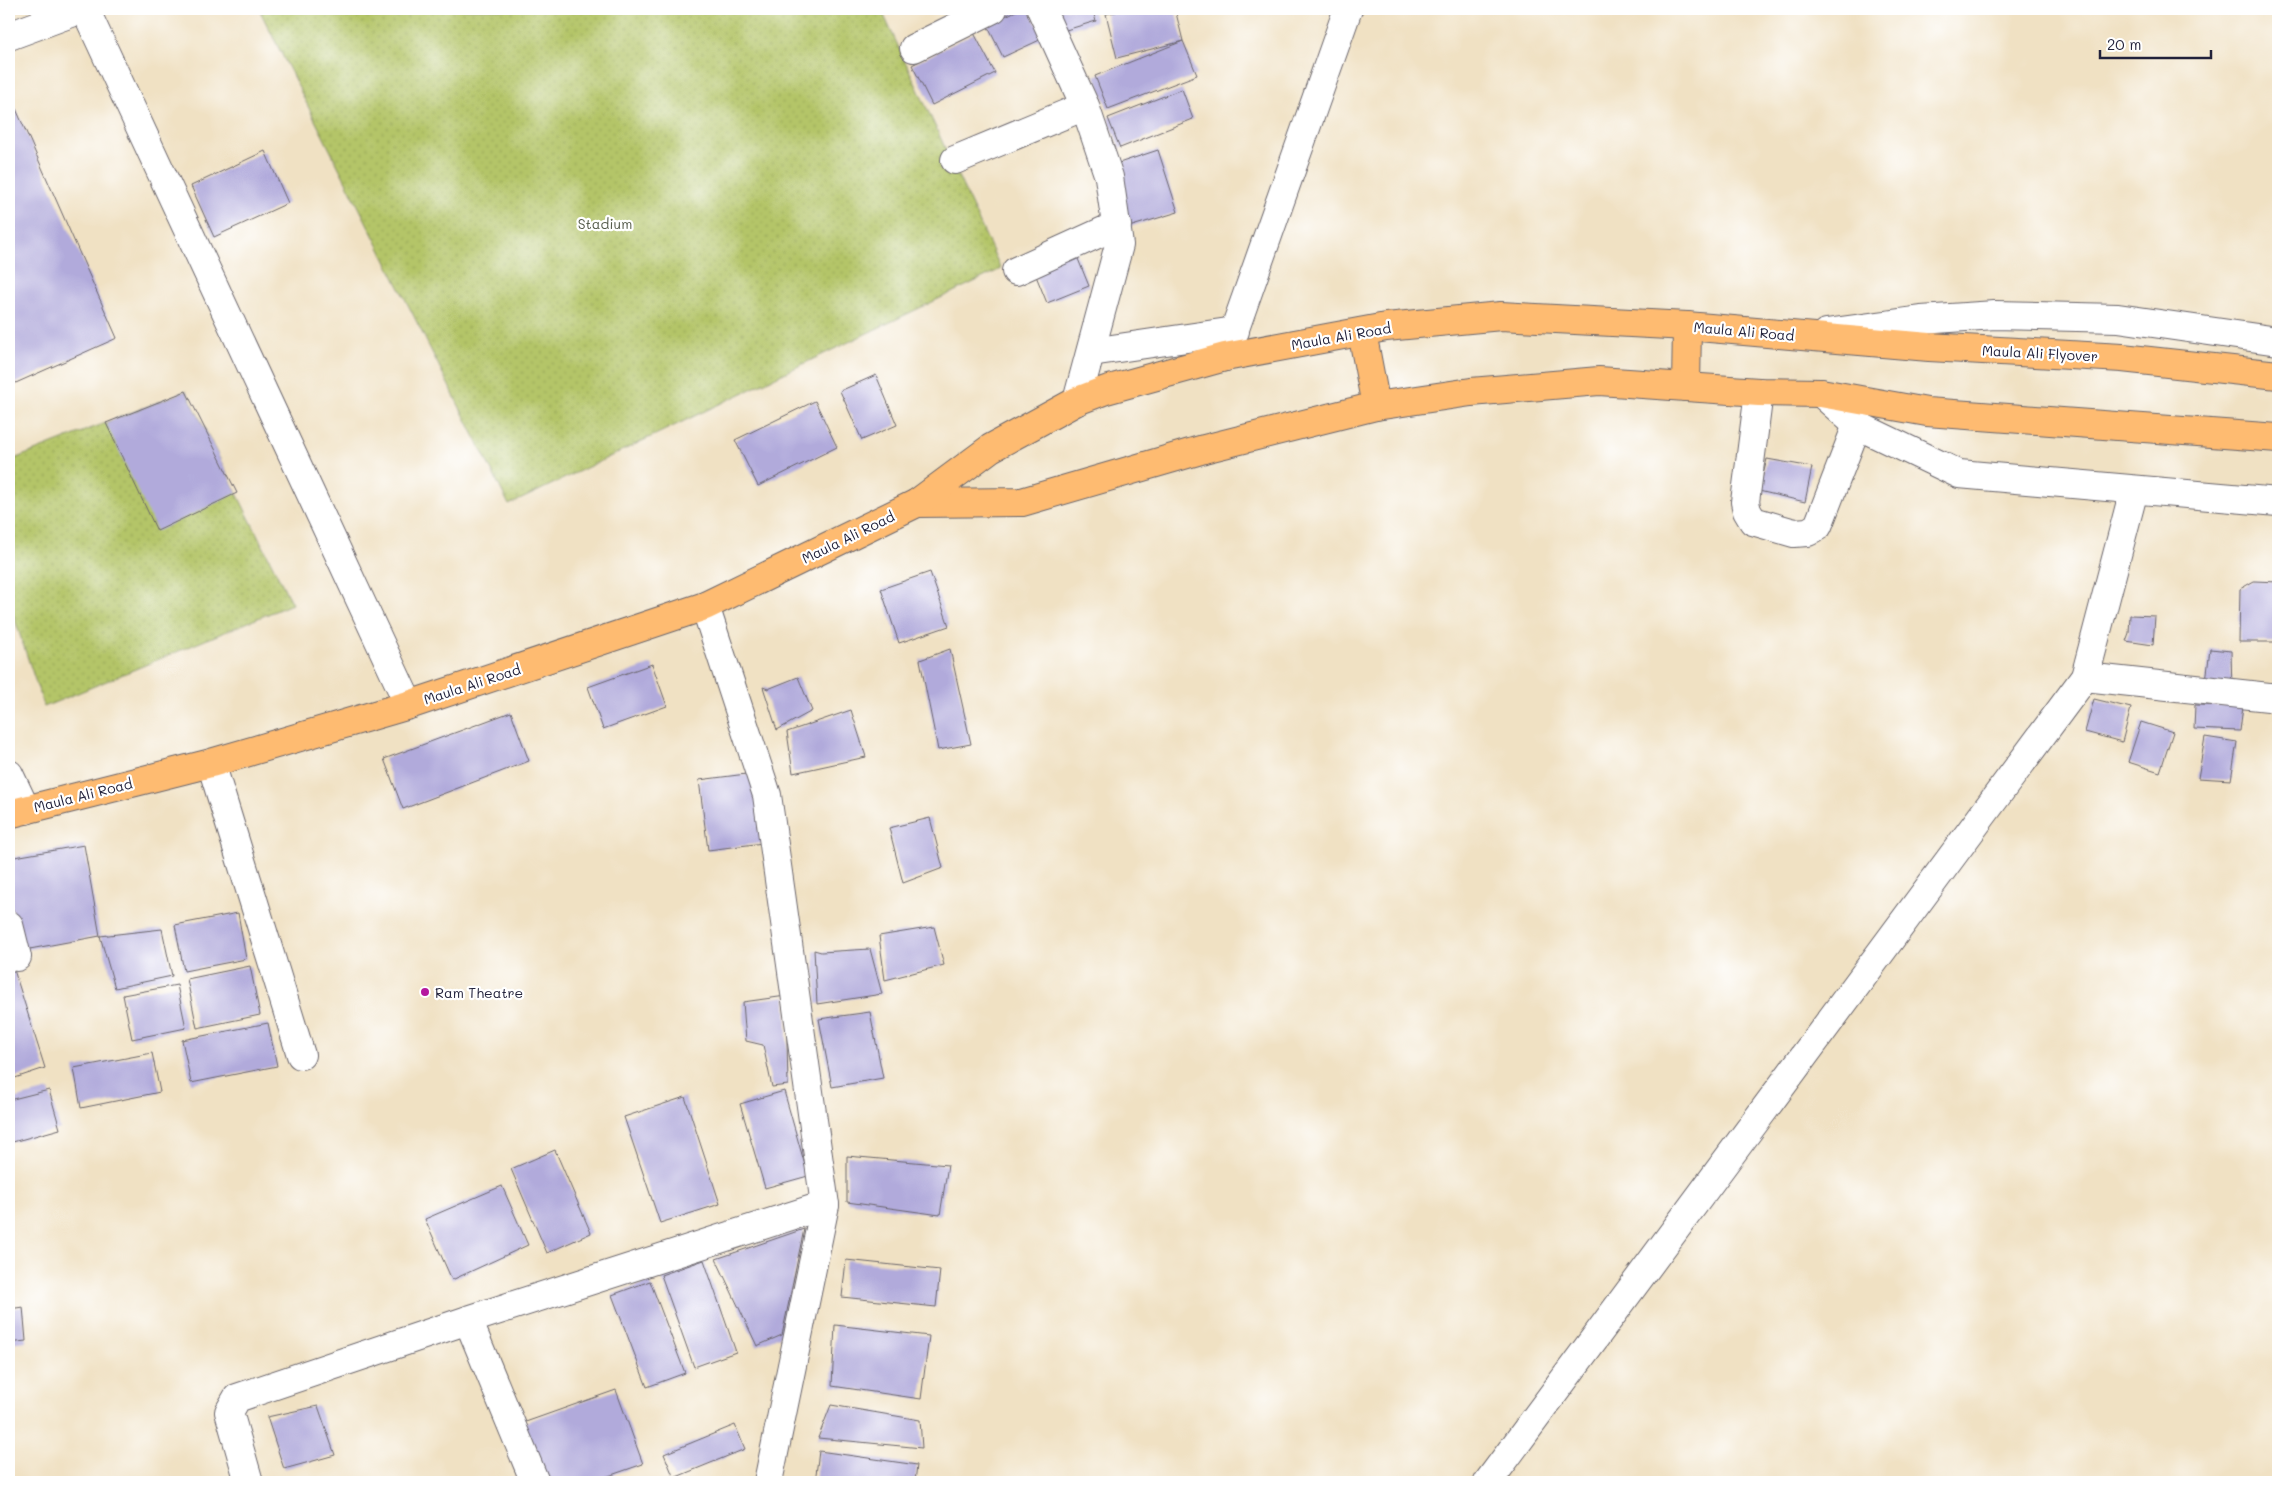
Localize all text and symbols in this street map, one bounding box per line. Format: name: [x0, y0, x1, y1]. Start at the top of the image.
scale bar: [2100, 28, 2211, 60]
text: 20 m: [2107, 34, 2141, 54]
park label: Stadium: [578, 214, 632, 233]
street label: Maula Ali Road: [1693, 317, 1795, 345]
street label: Maula Ali Road: [1290, 318, 1393, 354]
street label: Maula Ali Flyover: [1981, 340, 2099, 366]
street label: Maula Ali Road: [798, 506, 898, 568]
street label: Maula Ali Road: [421, 659, 523, 709]
street label: Maula Ali Road: [32, 774, 134, 816]
place label: Ram Theatre: [435, 983, 523, 1002]
marker: Ram Theatre: [419, 986, 431, 998]

